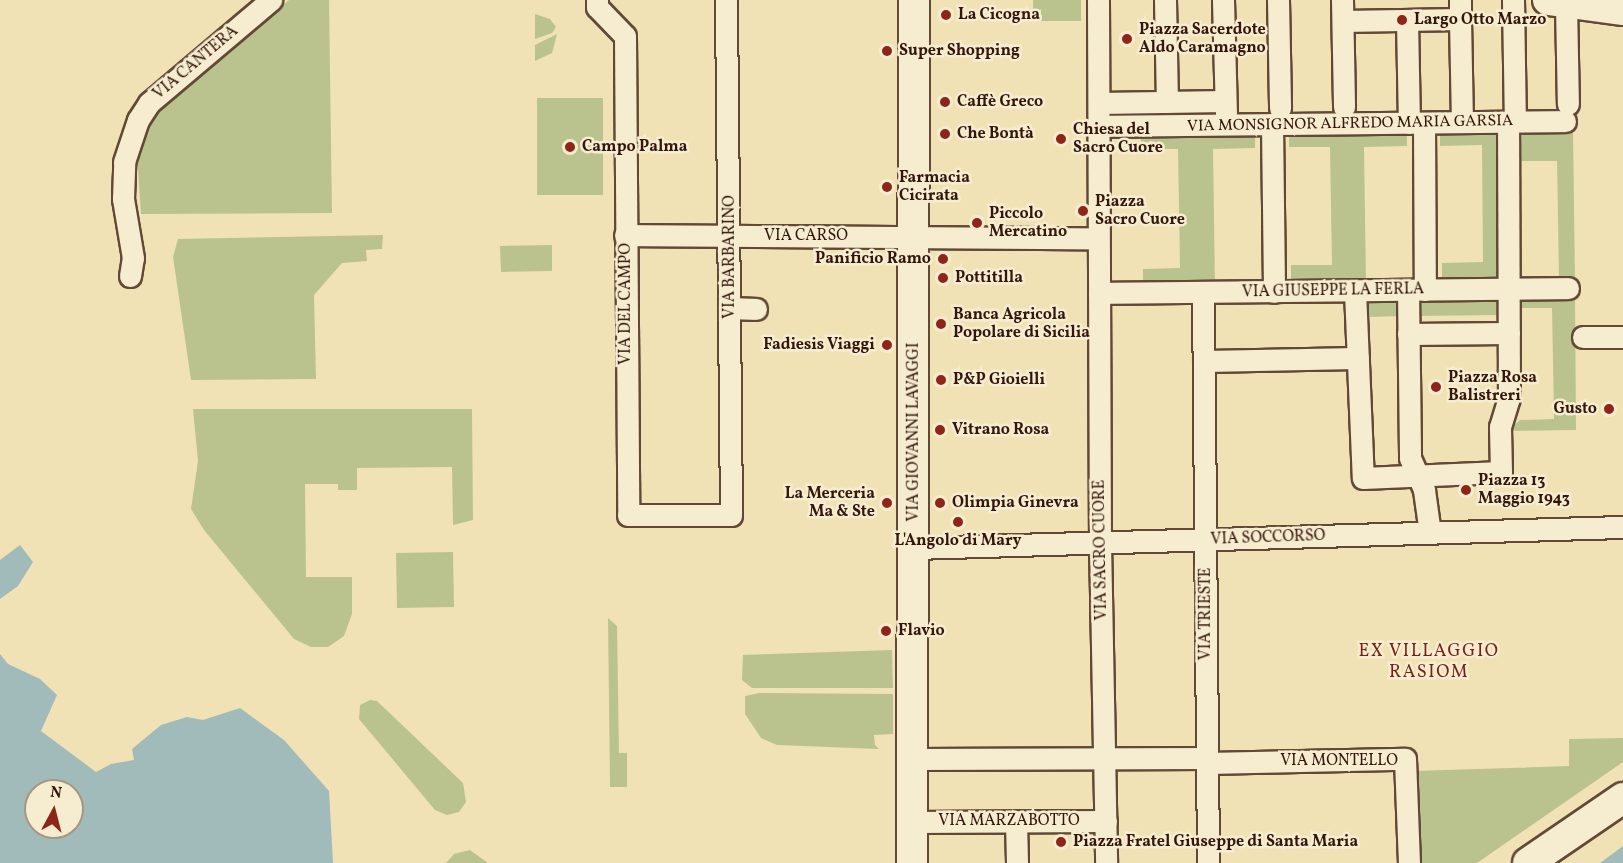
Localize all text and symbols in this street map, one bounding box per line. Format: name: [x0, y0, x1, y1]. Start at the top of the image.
place label: La Cicogna: [958, 5, 1040, 25]
marker: La Cicogna: [939, 8, 953, 22]
place label: Largo Otto Marzo: [1414, 10, 1546, 30]
marker: Largo Otto Marzo: [1395, 13, 1409, 27]
place label: Piazza Sacerdote Aldo Caramagno: [1139, 20, 1266, 58]
street label: VIA CANTERA: [150, 22, 242, 104]
marker: Piazza Sacerdote Aldo Caramagno: [1120, 32, 1134, 46]
place label: Super Shopping: [899, 41, 1020, 61]
marker: Super Shopping: [880, 44, 894, 58]
place label: Caffè Greco: [957, 92, 1043, 112]
marker: Caffè Greco: [938, 95, 952, 109]
street label: VIA MONSIGNOR ALFREDO MARIA GARSIA: [1187, 112, 1513, 136]
place label: Chiesa del Sacro Cuore: [1073, 120, 1163, 158]
place label: Che Bontà: [957, 124, 1034, 144]
marker: Che Bontà: [938, 127, 952, 141]
marker: Chiesa del Sacro Cuore: [1054, 132, 1068, 146]
place label: Campo Palma: [582, 137, 688, 157]
marker: Campo Palma: [563, 140, 577, 154]
place label: Farmacia Cicirata: [899, 168, 970, 206]
marker: Farmacia Cicirata: [880, 180, 894, 194]
place label: Piazza Sacro Cuore: [1095, 192, 1185, 230]
street label: VIA BARBARINO: [720, 195, 740, 319]
place label: Piccolo Mercatino: [989, 204, 1067, 242]
marker: Piazza Sacro Cuore: [1076, 204, 1090, 218]
marker: Piccolo Mercatino: [970, 216, 984, 230]
street label: VIA CARSO: [764, 226, 848, 246]
street label: VIA DEL CAMPO: [616, 243, 636, 365]
place label: Panificio Ramo: [815, 249, 931, 269]
marker: Panificio Ramo: [936, 252, 950, 266]
place label: Pottitilla: [955, 268, 1023, 288]
marker: Pottitilla: [936, 271, 950, 285]
street label: VIA GIUSEPPE LA FERLA: [1242, 280, 1424, 302]
place label: Banca Agricola Popolare di Sicilia: [953, 305, 1090, 343]
marker: Banca Agricola Popolare di Sicilia: [934, 317, 948, 331]
place label: Fadiesis Viaggi: [763, 335, 875, 355]
marker: Fadiesis Viaggi: [880, 338, 894, 352]
street label: VIA GIOVANNI LAVAGGI: [904, 342, 924, 522]
place label: Piazza Rosa Balistreri: [1448, 368, 1537, 406]
place label: P&P Gioielli: [953, 370, 1045, 390]
marker: P&P Gioielli: [934, 373, 948, 387]
marker: Piazza Rosa Balistreri: [1429, 380, 1443, 394]
place label: Gusto: [1553, 399, 1597, 419]
marker: Gusto: [1602, 402, 1616, 416]
place label: Vitrano Rosa: [952, 420, 1049, 440]
marker: Vitrano Rosa: [933, 423, 947, 437]
place label: Piazza 13 Maggio 1943: [1478, 471, 1570, 509]
street label: VIA SACRO CUORE: [1090, 480, 1112, 620]
marker: Piazza 13 Maggio 1943: [1459, 483, 1473, 497]
place label: La Merceria Ma & Ste: [785, 484, 875, 522]
place label: Olimpia Ginevra: [952, 493, 1079, 513]
marker: La Merceria Ma & Ste: [880, 496, 894, 510]
marker: Olimpia Ginevra: [933, 496, 947, 510]
marker: L'Angolo di Mary: [951, 515, 965, 529]
street label: VIA SOCCORSO: [1210, 526, 1326, 550]
place label: L'Angolo di Mary: [894, 531, 1022, 551]
street label: VIA TRIESTE: [1196, 567, 1216, 661]
place label: Flavio: [898, 621, 945, 641]
marker: Flavio: [879, 624, 893, 638]
district label: EX VILLAGGIO RASIOM: [1358, 642, 1500, 684]
street label: VIA MONTELLO: [1280, 751, 1398, 771]
north arrow: [24, 779, 84, 839]
text: N: [49, 781, 63, 805]
street label: VIA MARZABOTTO: [938, 811, 1080, 831]
place label: Piazza Fratel Giuseppe di Santa Maria: [1073, 832, 1358, 852]
marker: Piazza Fratel Giuseppe di Santa Maria: [1054, 835, 1068, 849]

